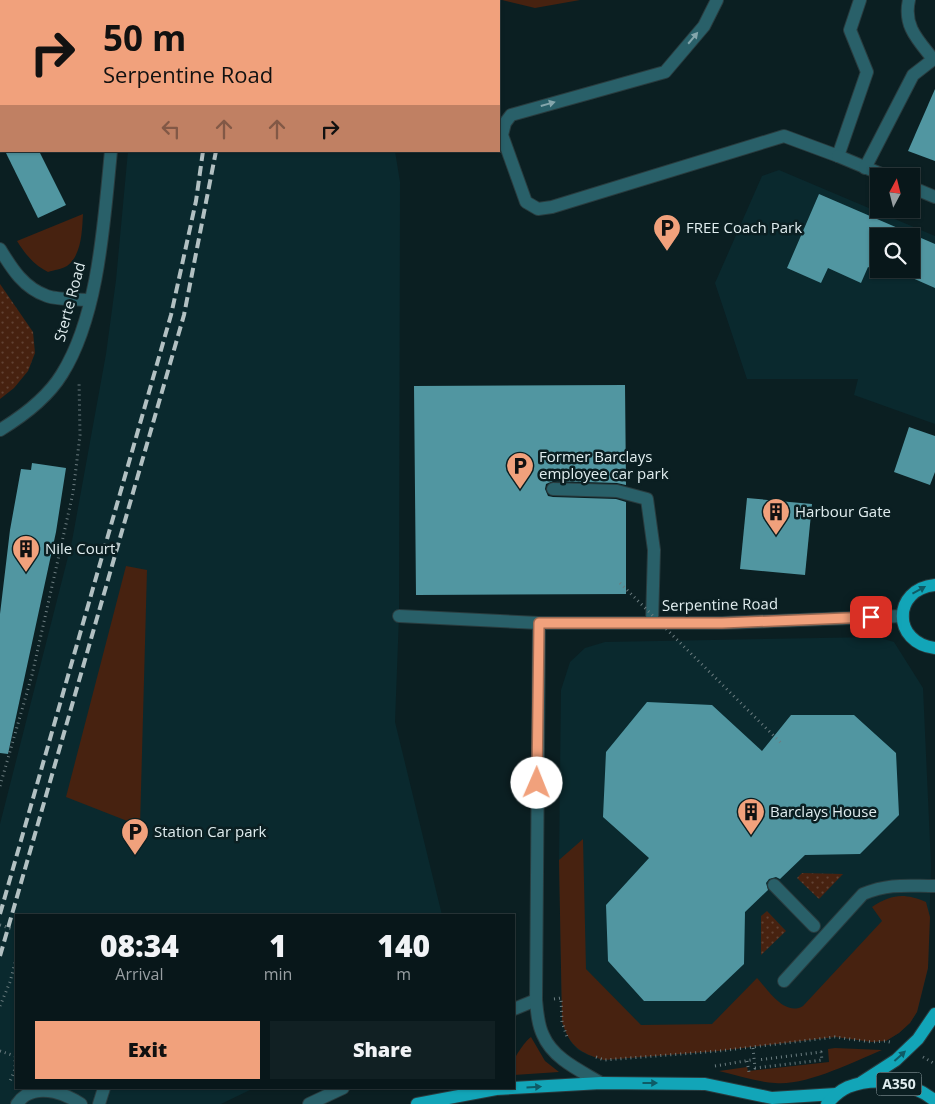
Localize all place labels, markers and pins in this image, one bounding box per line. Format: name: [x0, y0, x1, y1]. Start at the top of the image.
parking icon: FREE Coach Park: [652, 213, 682, 252]
place label: FREE Coach Park: [686, 217, 802, 237]
place label: Former Barclays employee car park: [539, 446, 669, 483]
parking icon: Former Barclays employee car park: [505, 451, 535, 490]
building icon: Harbour Gate: [761, 497, 791, 536]
place label: Harbour Gate: [795, 501, 891, 521]
building icon: Nile Court: [11, 534, 41, 573]
place label: Nile Court: [45, 538, 115, 558]
pin: [850, 596, 892, 638]
building icon: Barclays House: [736, 797, 766, 836]
place label: Barclays House: [770, 801, 877, 821]
parking icon: Station Car park: [120, 817, 150, 856]
place label: Station Car park: [154, 821, 267, 841]

